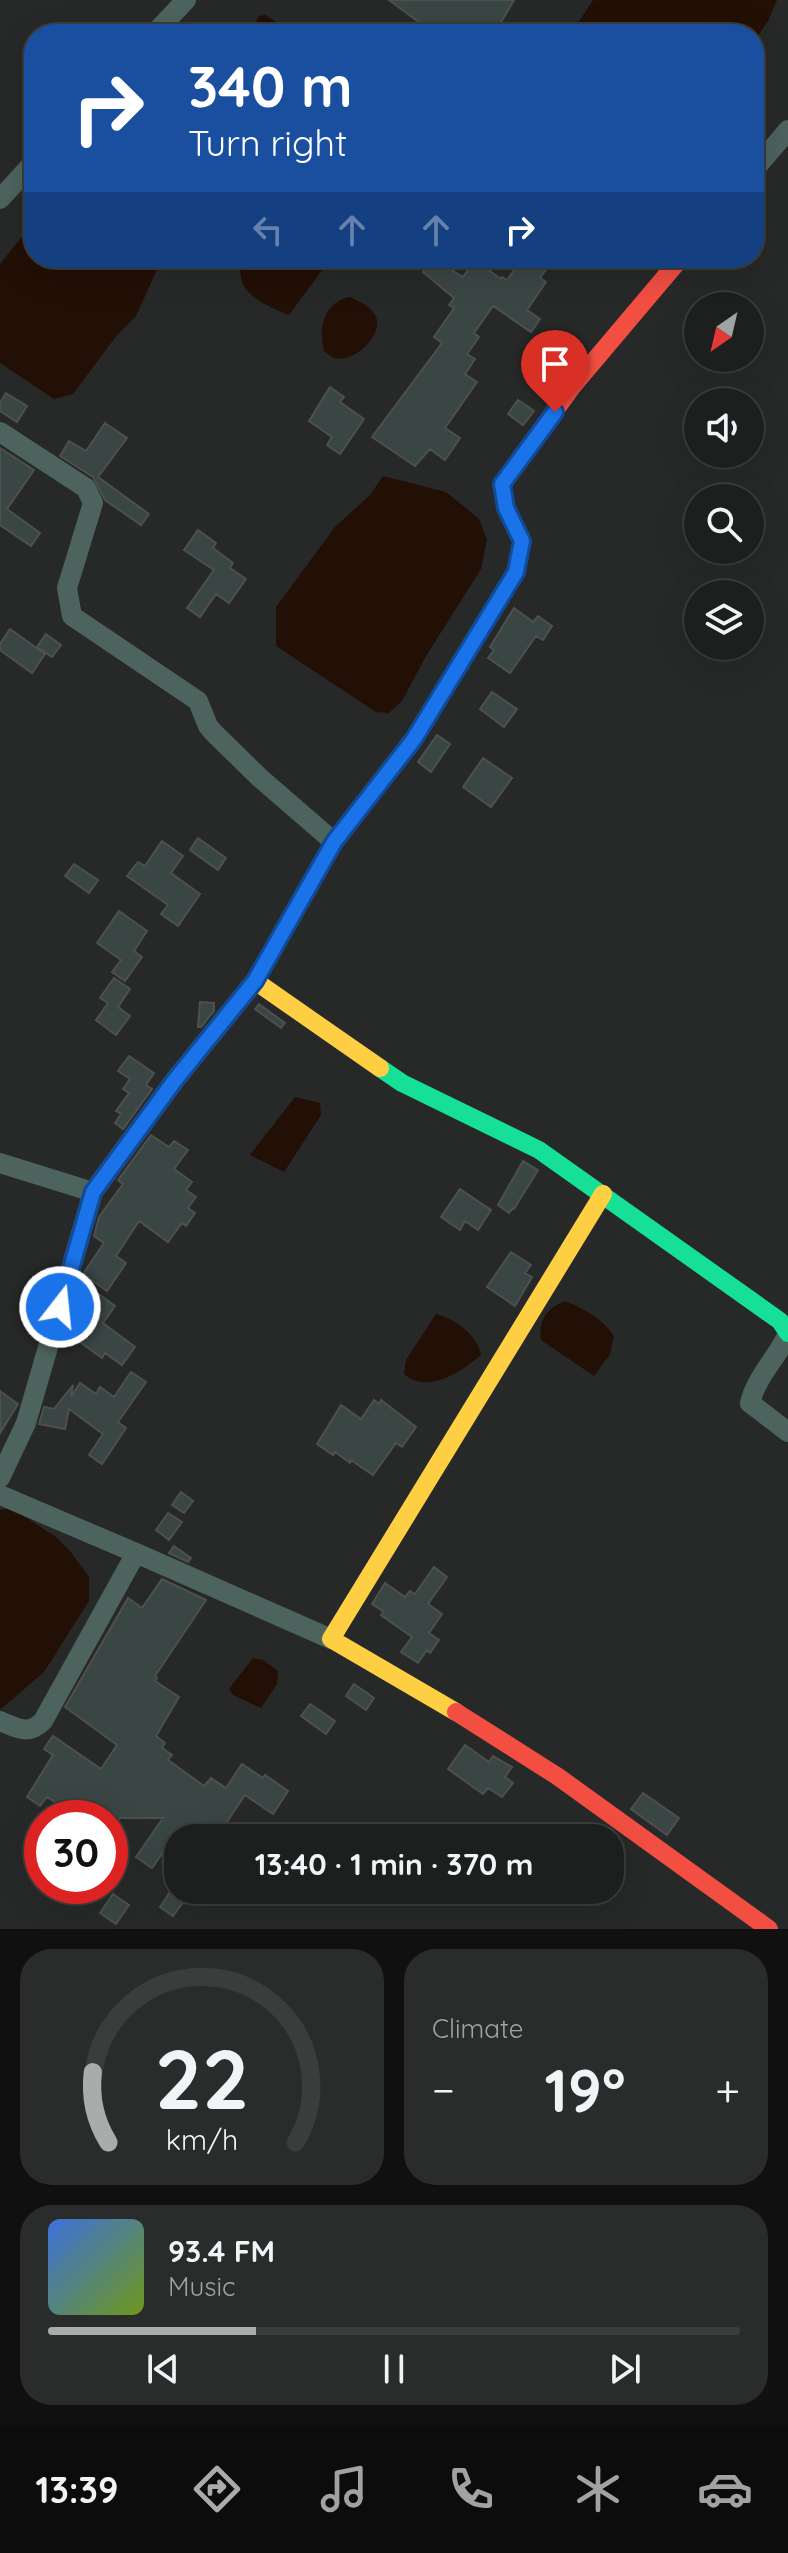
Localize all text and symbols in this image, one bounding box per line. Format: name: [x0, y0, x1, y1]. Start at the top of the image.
text: 340 m: [188, 51, 353, 121]
icon: right: [56, 56, 160, 160]
text: Turn right: [188, 120, 347, 165]
icon: left: [246, 208, 290, 252]
icon: ahead: [330, 208, 374, 252]
icon: ahead: [414, 208, 458, 252]
icon: right: [498, 208, 542, 252]
north arrow: [684, 292, 764, 372]
map controls: [684, 292, 764, 660]
pin: [521, 330, 589, 412]
icon: arrive: [533, 342, 577, 386]
button: sound: [684, 388, 764, 468]
button: search: [684, 484, 764, 564]
button: layers: [684, 580, 764, 660]
position arrow: [18, 1265, 102, 1349]
speed limit sign: 30: [24, 1800, 128, 1904]
text: 13:40 · 1 min · 370 m: [255, 1845, 533, 1883]
text: Climate: [432, 2012, 523, 2045]
text: 22: [155, 2026, 249, 2130]
text: 19°: [545, 2052, 626, 2127]
text: −: [432, 2062, 455, 2117]
text: +: [715, 2062, 740, 2117]
text: km/h: [166, 2121, 238, 2157]
text: 93.4 FM: [168, 2232, 275, 2270]
text: Music: [168, 2270, 236, 2303]
icon: previous: [141, 2347, 185, 2391]
icon: pause: [372, 2347, 416, 2391]
icon: next: [603, 2347, 647, 2391]
icon: directions: [189, 2461, 245, 2517]
icon: music: [316, 2461, 372, 2517]
icon: phone: [443, 2461, 499, 2517]
icon: climate: [570, 2461, 626, 2517]
icon: car: [697, 2461, 753, 2517]
text: 13:39: [35, 2467, 118, 2512]

